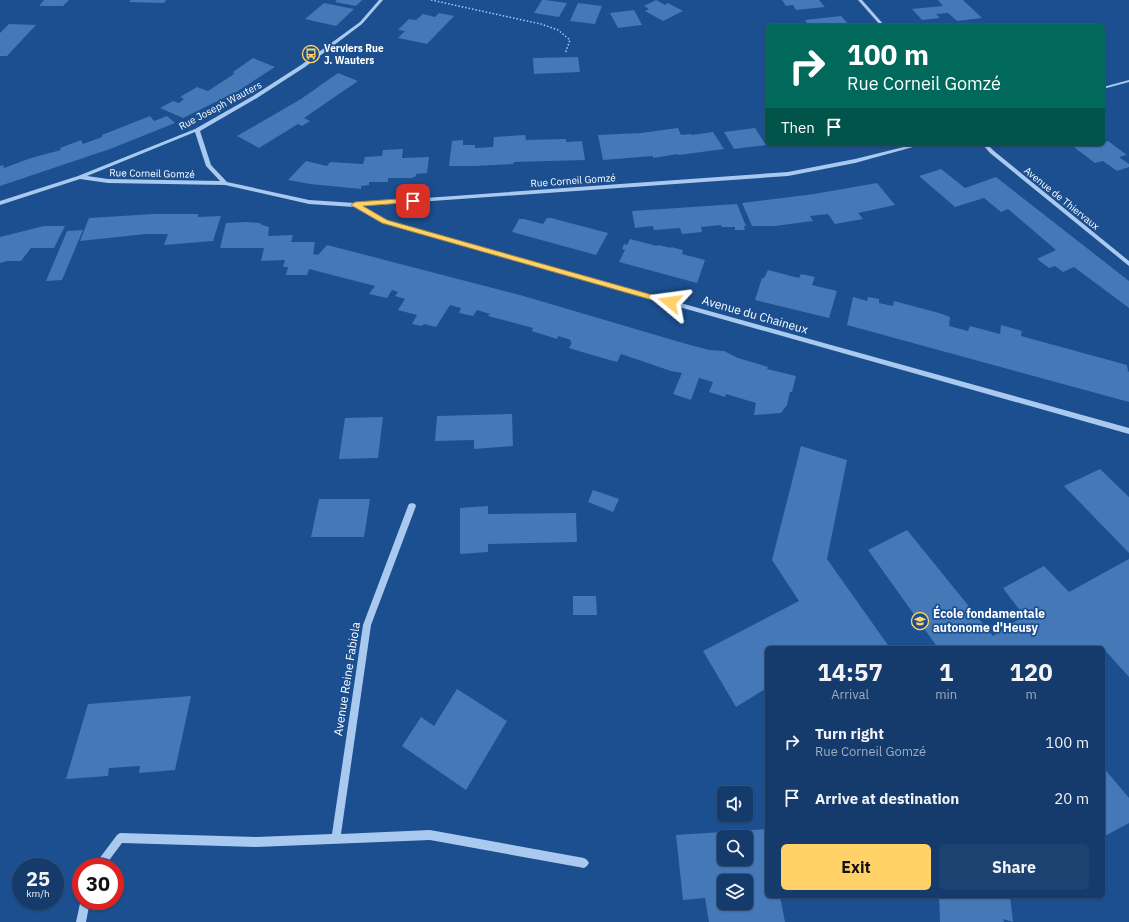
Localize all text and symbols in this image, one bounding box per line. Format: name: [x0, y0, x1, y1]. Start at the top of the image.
text: 100 m: [847, 36, 929, 73]
icon: right: [781, 40, 833, 92]
place label: Verviers Rue J. Wauters: [324, 42, 384, 67]
bus stop icon: Verviers Rue J. Wauters: [301, 44, 321, 64]
text: Rue Corneil Gomzé: [847, 72, 1001, 95]
street label: Rue Joseph Wauters: [176, 78, 264, 133]
icon: arrive: [823, 116, 845, 138]
text: Then: [781, 118, 815, 137]
street label: Avenue de Thiervaux: [1021, 164, 1102, 233]
street label: Rue Corneil Gomzé: [109, 166, 195, 181]
street label: Rue Corneil Gomzé: [530, 171, 617, 190]
pin: [396, 184, 430, 218]
icon: arrive: [402, 190, 424, 212]
position arrow: [649, 281, 691, 323]
street label: Avenue du Chaineux: [700, 292, 810, 337]
place label: École fondamentale autonome d'Heusy: [933, 605, 1045, 635]
school or university icon: École fondamentale autonome d'Heusy: [910, 611, 930, 631]
street label: Avenue Reine Fabiola: [330, 620, 363, 737]
text: 14:57: [817, 656, 883, 688]
text: 1: [939, 656, 953, 688]
text: 120: [1009, 656, 1053, 688]
text: Arrival: [831, 686, 869, 703]
text: min: [935, 686, 957, 703]
text: m: [1025, 686, 1037, 703]
text: Turn right: [815, 724, 884, 743]
icon: right: [781, 731, 803, 753]
text: 100 m: [1045, 733, 1089, 752]
text: Rue Corneil Gomzé: [815, 743, 926, 760]
map controls: [717, 786, 753, 910]
button: sound: [717, 786, 753, 822]
icon: arrive: [781, 787, 803, 809]
text: Arrive at destination: [815, 789, 959, 808]
text: 20 m: [1054, 789, 1089, 808]
button: search: [717, 830, 753, 866]
button: Exit: [781, 844, 931, 890]
button: Share: [939, 844, 1089, 890]
speed limit sign: 30: [72, 858, 124, 910]
text: 25: [26, 865, 50, 892]
button: layers: [717, 874, 753, 910]
text: km/h: [26, 887, 50, 900]

